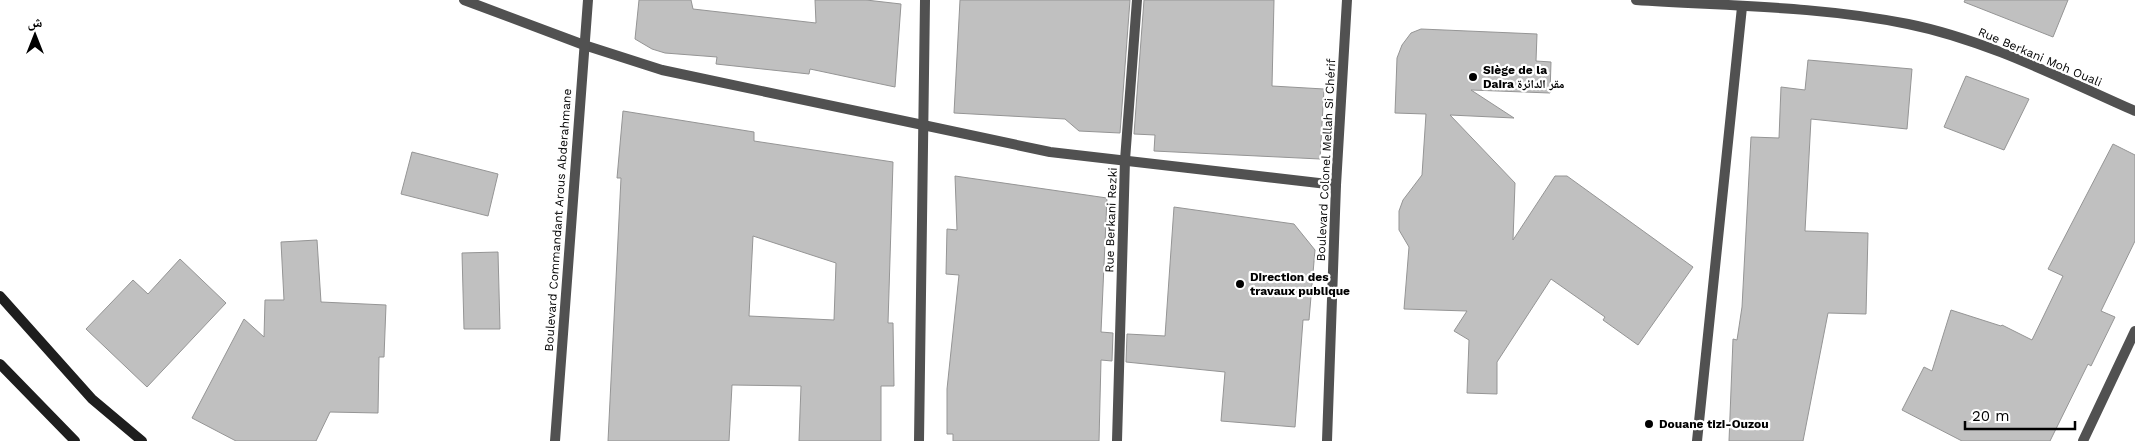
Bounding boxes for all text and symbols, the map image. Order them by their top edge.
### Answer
north arrow [10,10,60,60]
text: ش [28,14,43,31]
street label: Rue Berkani Moh Ouali [1976,25,2104,89]
street label: Boulevard Colonel Mellah Si Chérif [1314,58,1338,262]
place label: Siège de la Daira مقر الدائرة [1483,63,1565,91]
marker: Siège de la Daira مقر الدائرة [1467,71,1479,83]
street label: Boulevard Commandant Arous Abderahmane [542,88,574,352]
street label: Rue Berkani Rezki [1102,167,1120,273]
place label: Direction des travaux publique [1250,270,1350,298]
marker: Direction des travaux publique [1234,278,1246,290]
scale bar [1965,398,2075,430]
text: 20 m [1972,407,2010,425]
place label: Douane tizi-Ouzou [1659,417,1769,431]
marker: Douane tizi-Ouzou [1643,418,1655,430]

